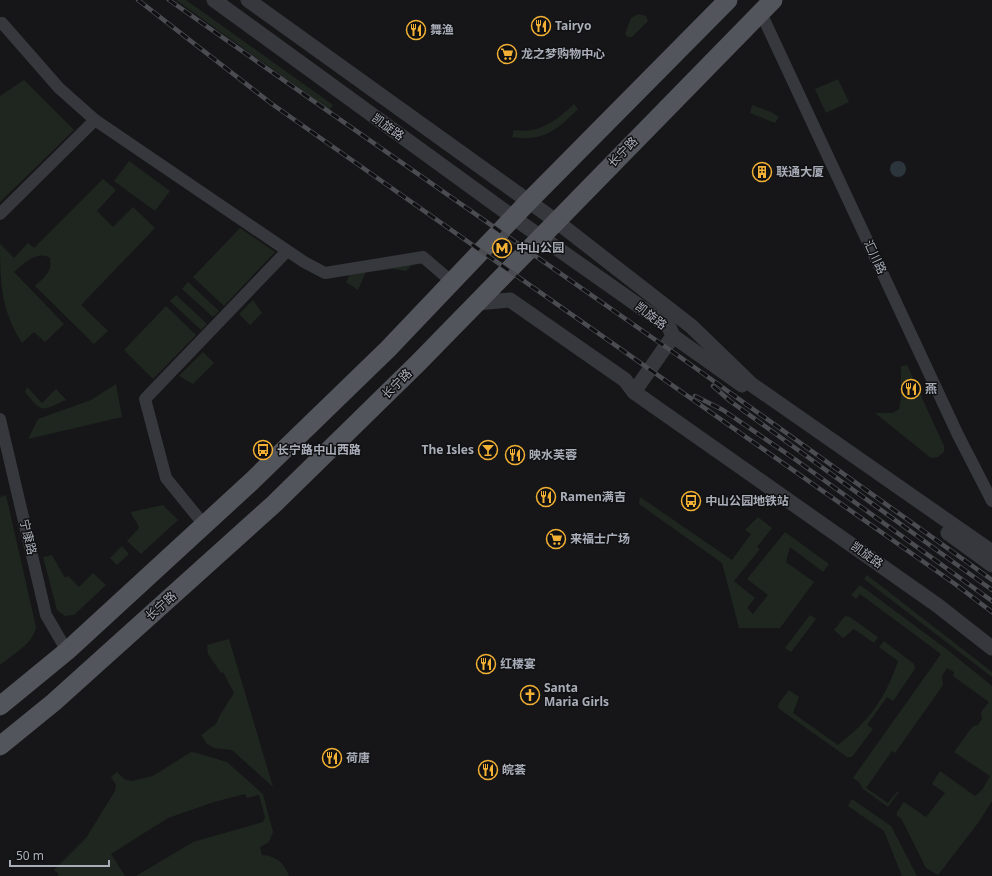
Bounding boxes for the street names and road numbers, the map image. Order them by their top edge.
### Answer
street label: 凯旋路 [369,109,408,144]
street label: 长宁路 [604,133,641,171]
street label: 汇川路 [860,237,891,277]
street label: 凯旋路 [632,298,671,333]
street label: 长宁路 [378,365,415,402]
street label: 宁康路 [16,517,41,556]
street label: 凯旋路 [848,537,887,572]
street label: 长宁路 [142,587,180,624]

